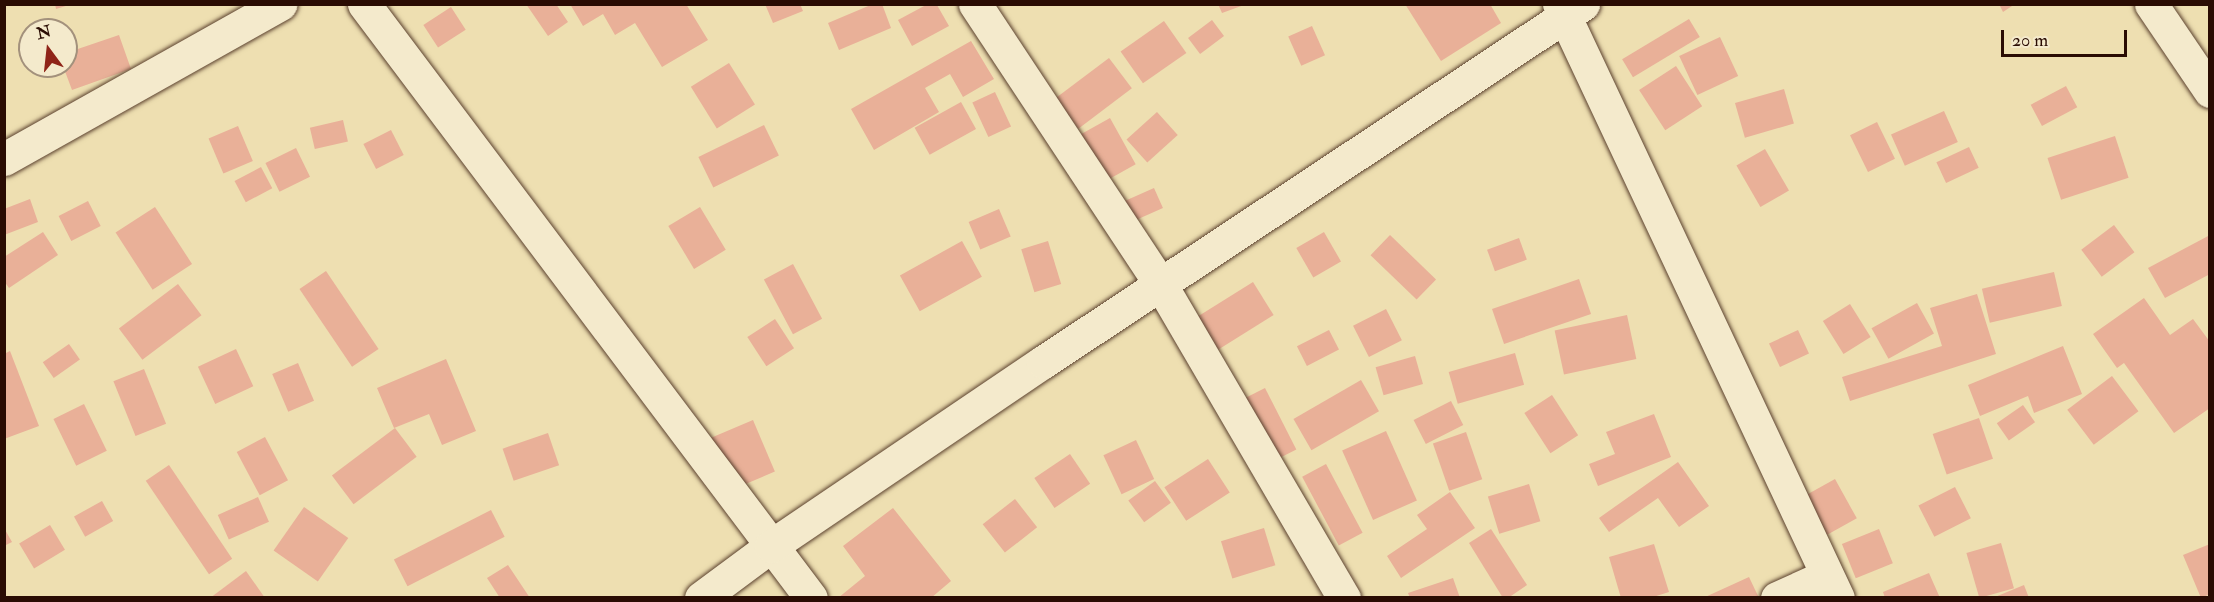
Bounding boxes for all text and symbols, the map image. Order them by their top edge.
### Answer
north arrow [18,18,78,78]
scale bar [2004,18,2130,56]
text: N [34,21,53,44]
text: 20 m [2012,29,2048,52]

